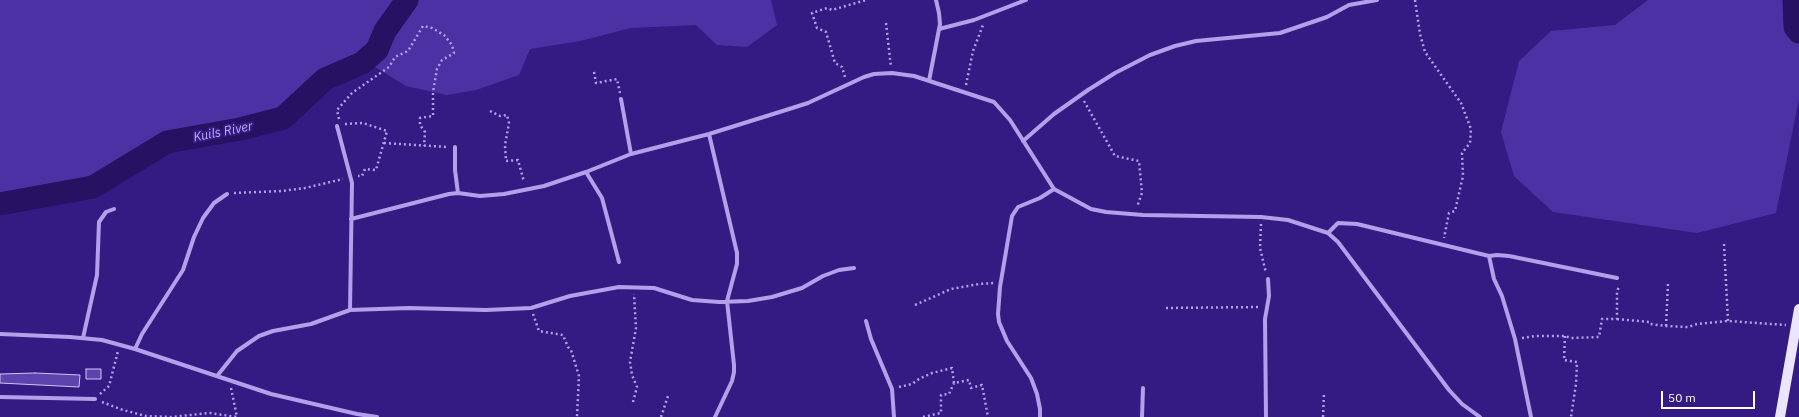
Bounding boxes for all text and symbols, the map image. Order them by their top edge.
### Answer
water label: Kuils River [192,119,254,145]
scale bar [1663,383,1757,409]
text: 50 m [1668,390,1696,405]

